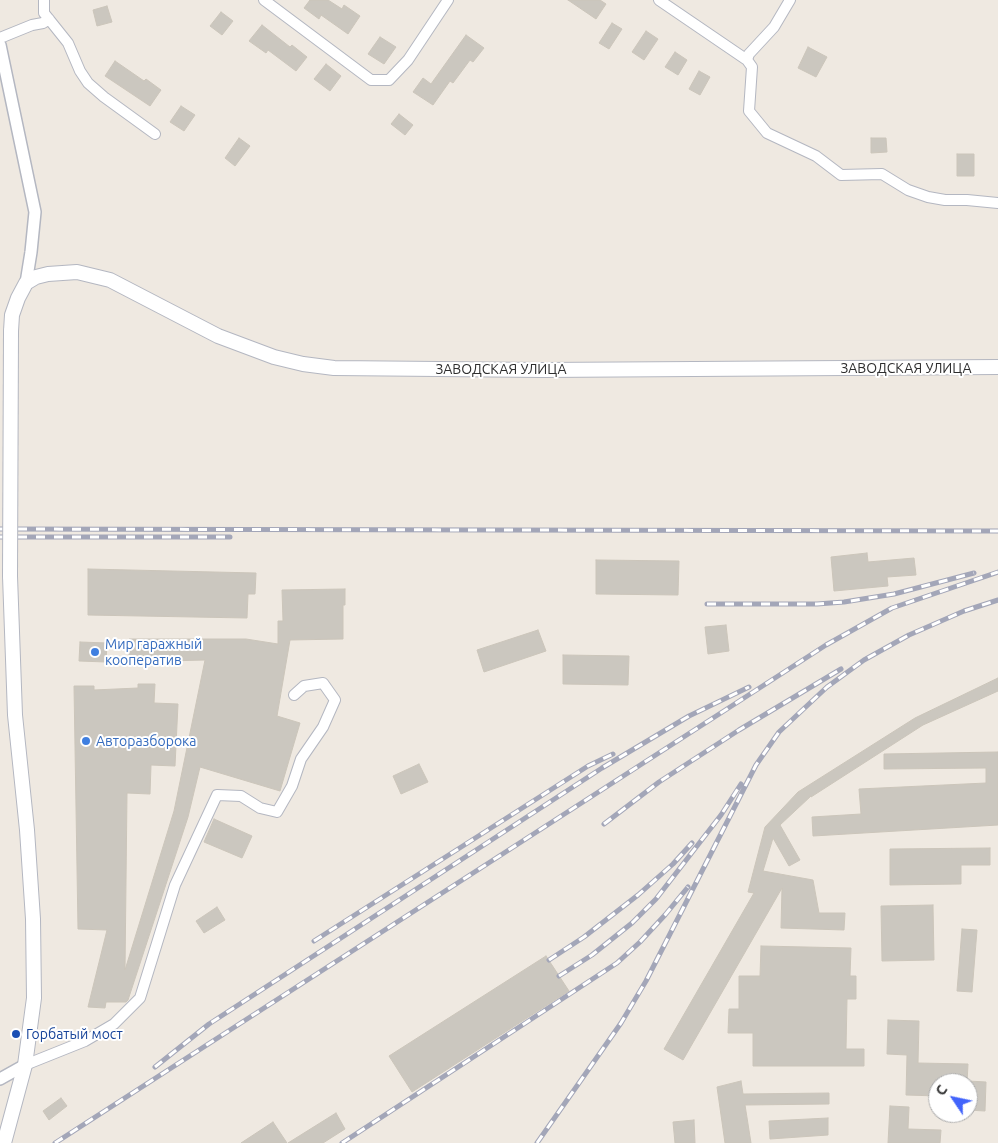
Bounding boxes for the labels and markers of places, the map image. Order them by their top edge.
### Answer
place label: Мир гаражный кооператив [105,636,202,669]
marker: Мир гаражный кооператив [89,646,101,658]
place label: Авторазборока [96,733,196,749]
marker: Авторазборока [80,735,92,747]
place label: Горбатый мост [26,1026,123,1042]
marker: Горбатый мост [10,1028,22,1040]

